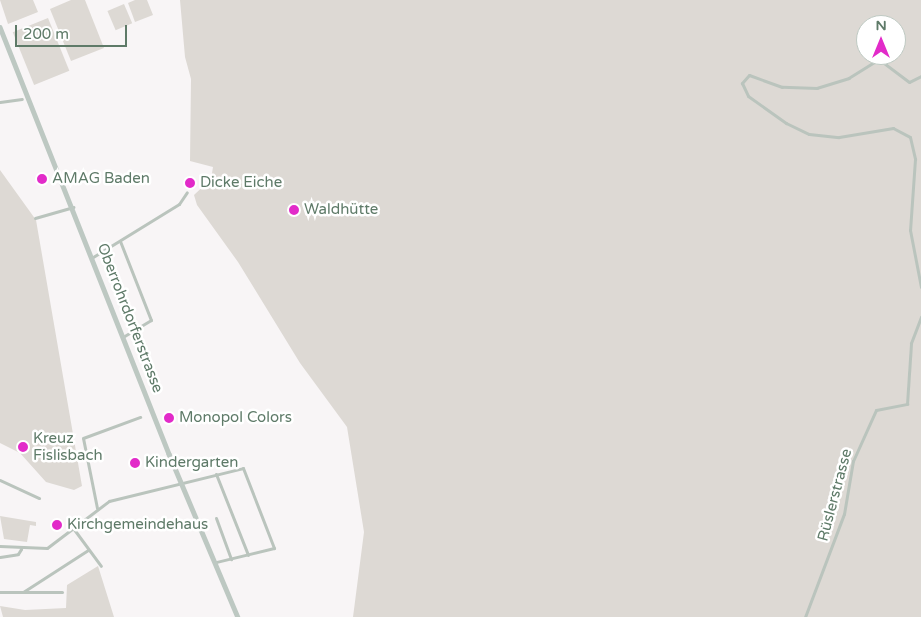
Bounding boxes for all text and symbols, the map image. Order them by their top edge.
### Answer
scale bar [18,15,130,47]
north arrow [856,15,906,65]
text: N [875,17,887,34]
text: 200 m [23,25,69,43]
place label: AMAG Baden [52,170,150,188]
marker: AMAG Baden [36,173,48,185]
place label: Dicke Eiche [200,174,282,192]
marker: Dicke Eiche [184,177,196,189]
place label: Waldhütte [304,201,378,219]
marker: Waldhütte [288,204,300,216]
street label: Oberrohrdorferstrasse [93,241,167,395]
place label: Monopol Colors [179,409,292,427]
marker: Monopol Colors [163,412,175,424]
place label: Kreuz Fislisbach [33,429,103,464]
marker: Kreuz Fislisbach [17,441,29,453]
street label: Rüslerstrasse [814,447,856,543]
place label: Kindergarten [145,454,238,472]
marker: Kindergarten [129,457,141,469]
place label: Kirchgemeindehaus [67,516,208,534]
marker: Kirchgemeindehaus [51,519,63,531]

